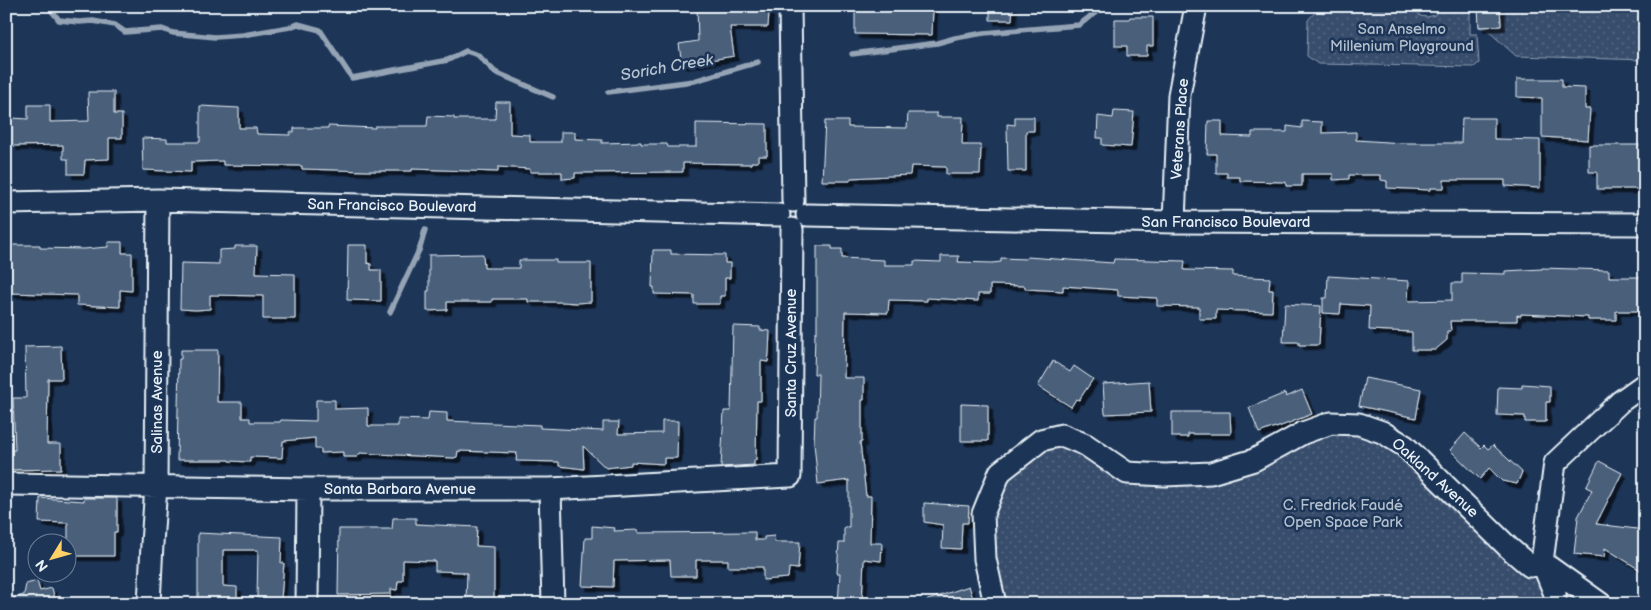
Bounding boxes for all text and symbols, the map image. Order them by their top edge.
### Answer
park label: San Anselmo Millenium Playground [1330,20,1474,56]
water label: Sorich Creek [619,50,716,86]
street label: Veterans Place [1167,78,1193,180]
street label: San Francisco Boulevard [307,195,477,217]
street label: San Francisco Boulevard [1142,213,1310,232]
street label: Santa Cruz Avenue [782,289,801,417]
street label: Salinas Avenue [148,350,167,454]
street label: Oakland Avenue [1388,434,1482,522]
street label: Santa Barbara Avenue [324,480,476,499]
park label: C. Fredrick Faudé Open Space Park [1283,496,1403,532]
north arrow [28,532,78,582]
text: N [32,556,52,575]

